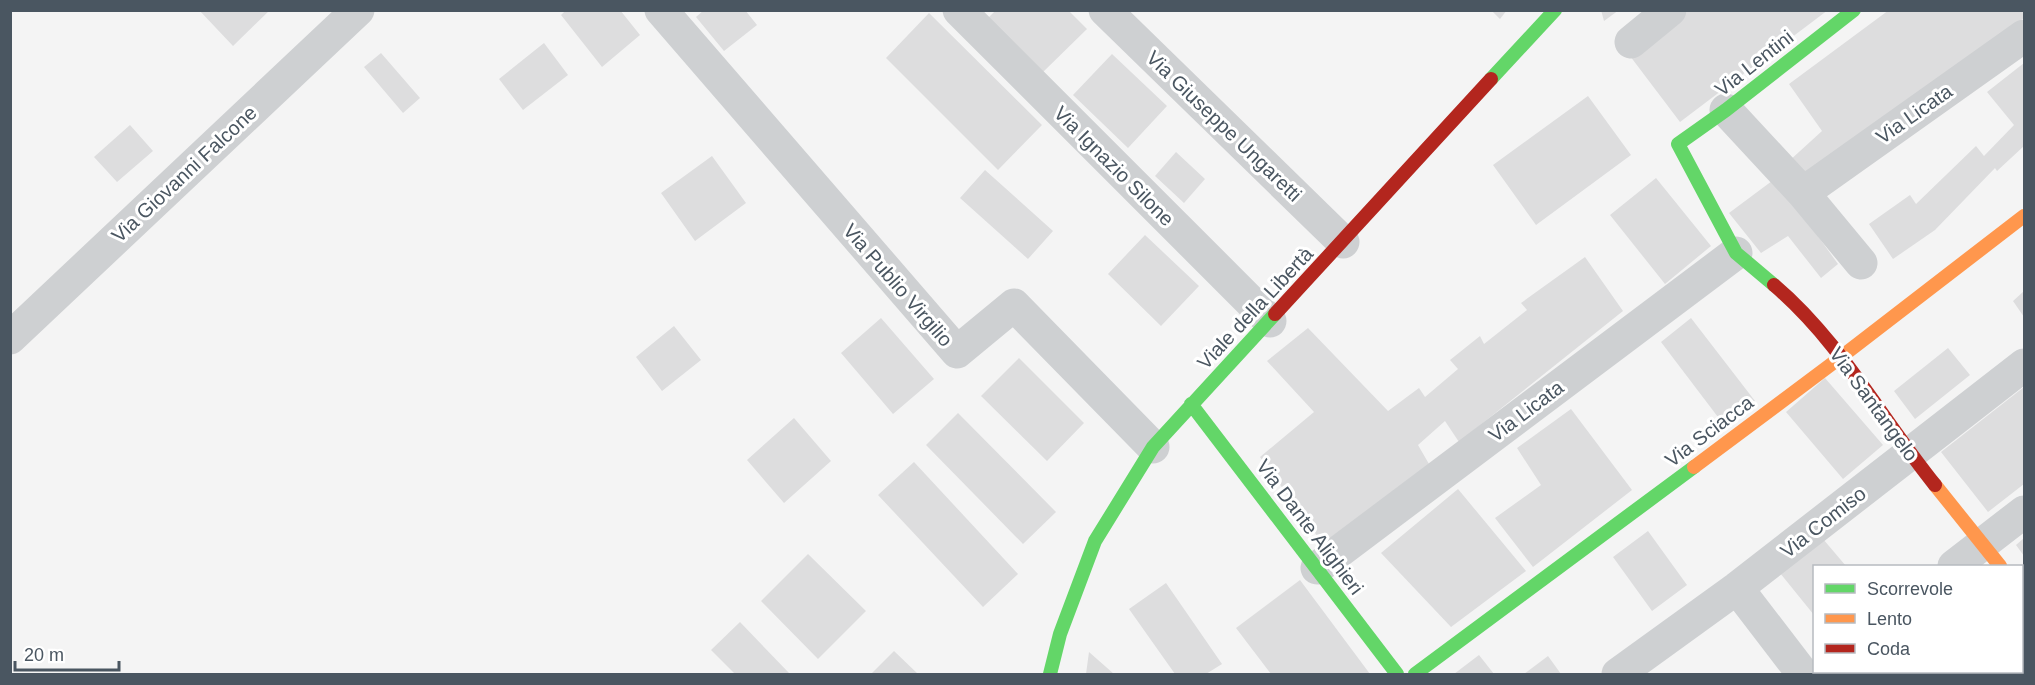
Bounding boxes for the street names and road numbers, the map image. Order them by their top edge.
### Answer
street label: Via Lentini [1711,26,1797,100]
street label: Via Giuseppe Ungaretti [1142,46,1306,206]
street label: Via Licata [1872,79,1957,148]
street label: Via Giovanni Falcone [107,101,261,247]
street label: Via Ignazio Silone [1050,102,1178,230]
street label: Via Publio Virgilio [839,219,957,351]
street label: Viale della Libertà [1193,242,1318,374]
street label: Via Santangelo [1825,343,1923,465]
street label: Via Licata [1484,375,1568,446]
street label: Via Sciacca [1661,390,1758,471]
street label: Via Dante Alighieri [1252,455,1368,599]
street label: Via Comiso [1776,482,1870,562]

